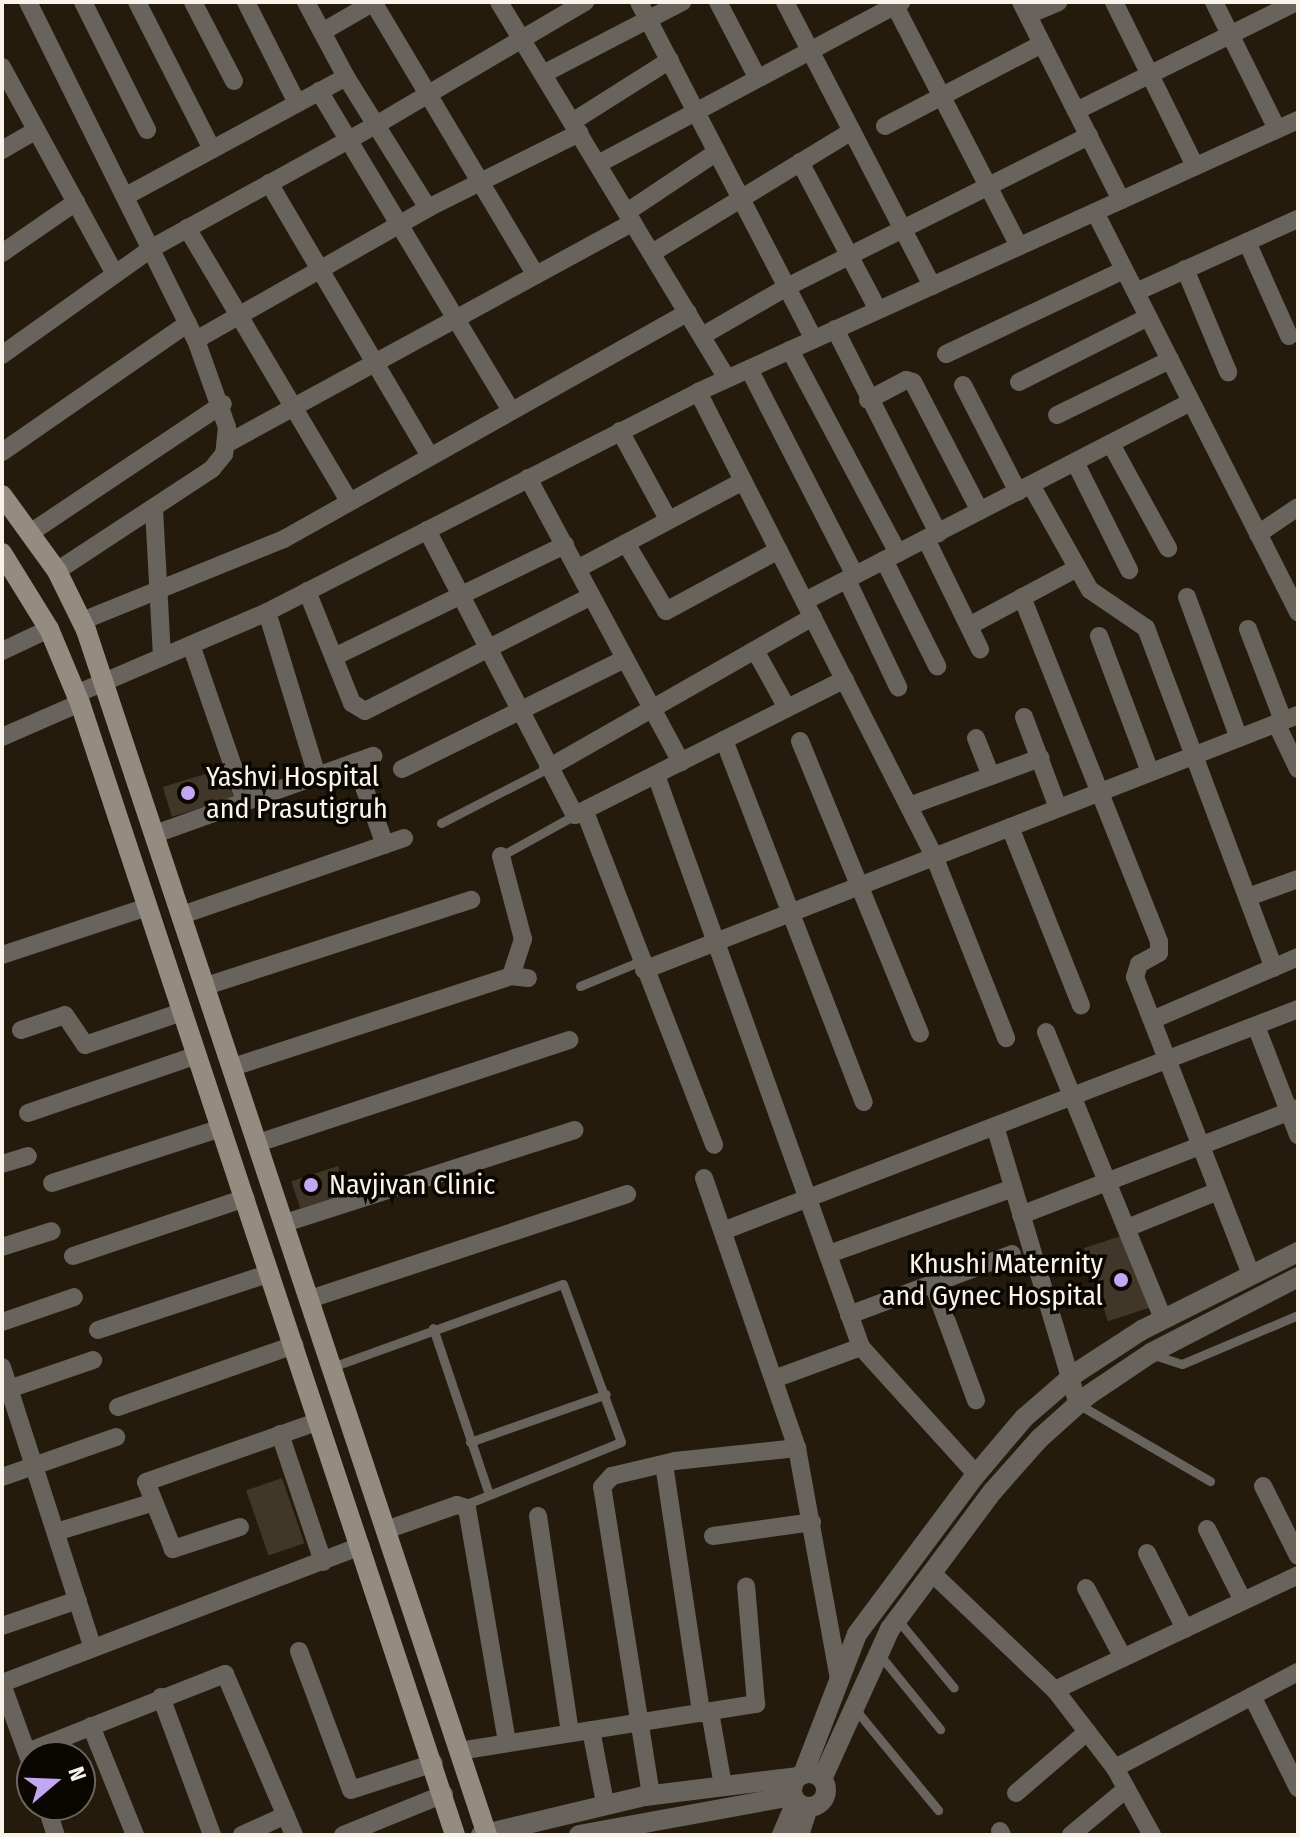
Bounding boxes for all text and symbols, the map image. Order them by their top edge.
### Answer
place label: Yashvi Hospital and Prasutigruh [206,760,388,826]
marker: Yashvi Hospital and Prasutigruh [177,782,199,804]
place label: Navjivan Clinic [329,1168,495,1202]
marker: Navjivan Clinic [300,1174,322,1196]
place label: Khushi Maternity and Gynec Hospital [882,1247,1103,1313]
marker: Khushi Maternity and Gynec Hospital [1110,1269,1132,1291]
north arrow [16,1741,96,1821]
text: N [62,1763,92,1784]

